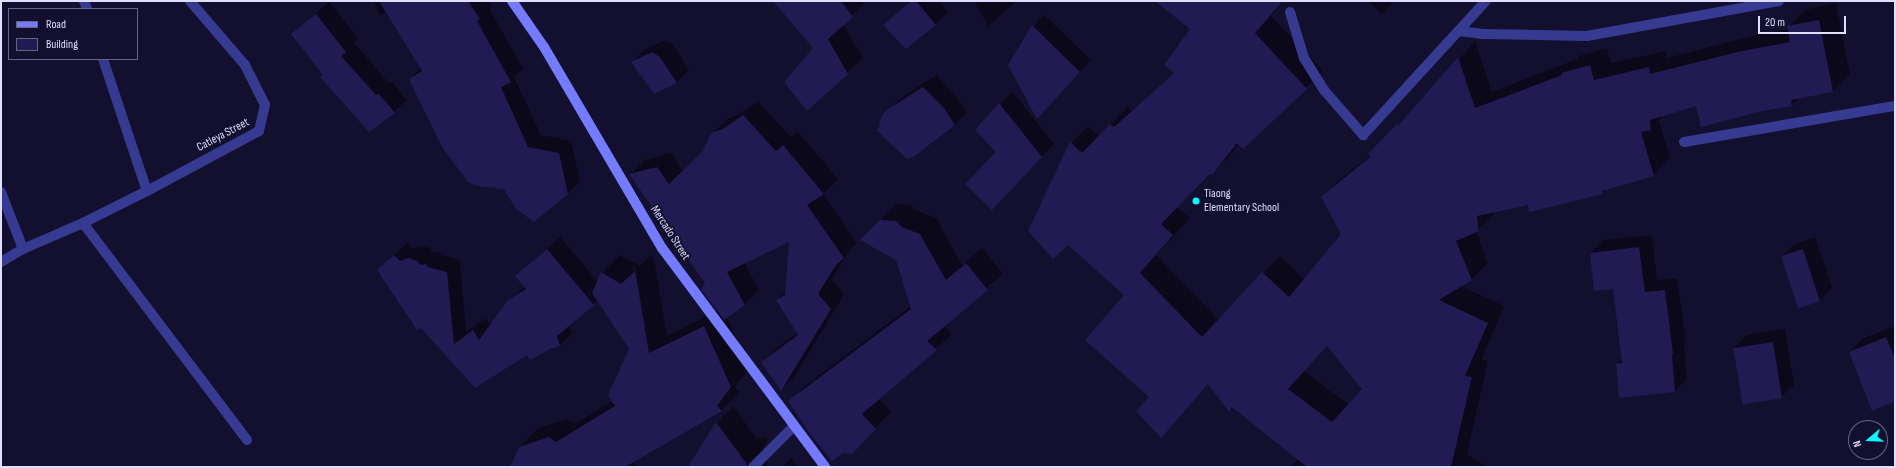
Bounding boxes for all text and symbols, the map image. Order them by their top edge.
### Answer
legend [8,8,138,60]
scale bar [1760,8,1848,34]
text: 20 m [1765,15,1785,30]
text: Road [46,17,66,32]
text: Building [46,37,78,52]
street label: Catleya Street [194,115,252,155]
place label: Tiaong Elementary School [1204,187,1279,215]
marker: Tiaong Elementary School [1191,196,1201,206]
street label: Mercado Street [647,203,693,263]
north arrow [1848,420,1888,460]
text: N [1850,439,1864,449]

